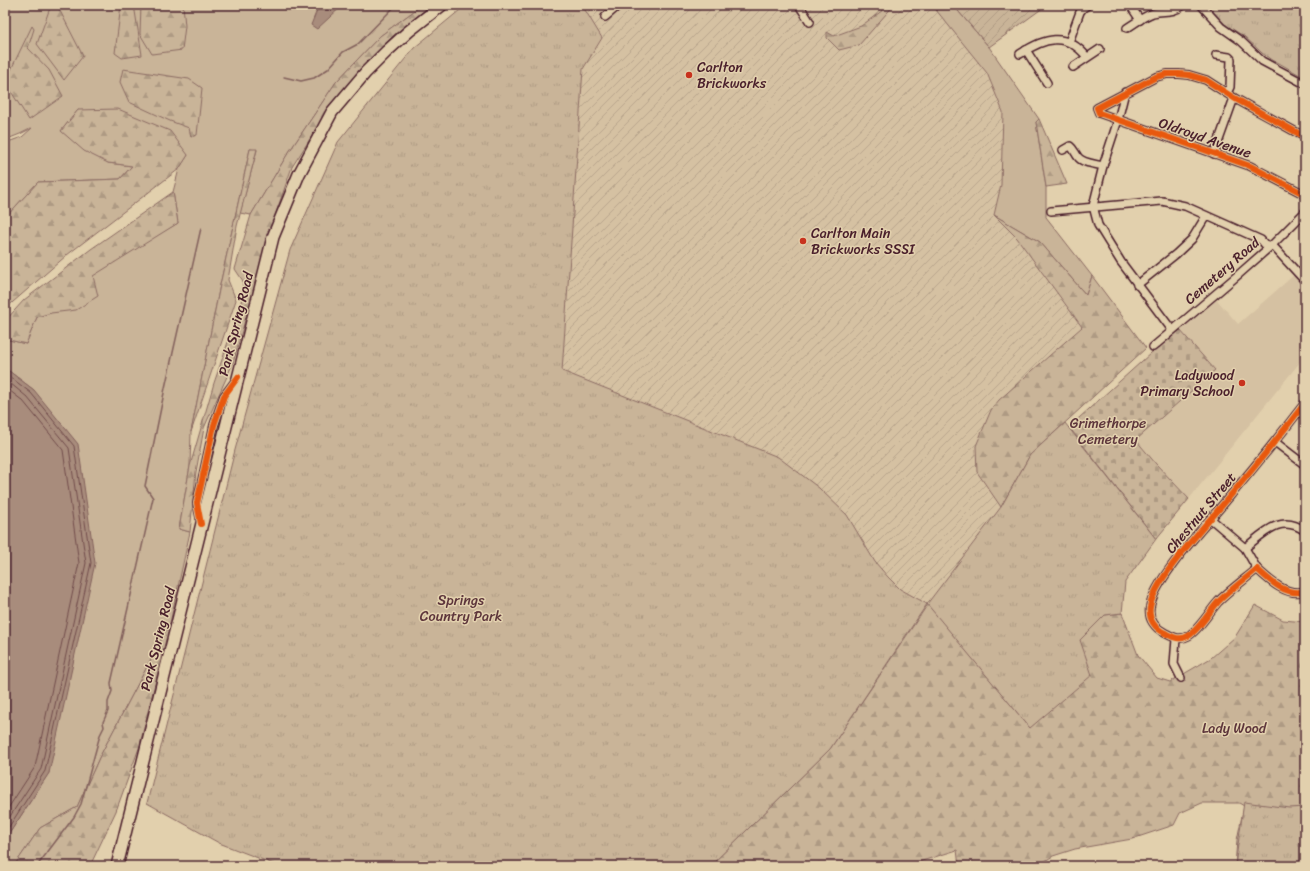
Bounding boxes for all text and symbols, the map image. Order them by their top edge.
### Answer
place label: Carlton Brickworks [697,55,767,96]
marker: Carlton Brickworks [684,70,694,80]
street label: Oldroyd Avenue [1155,110,1255,166]
place label: Carlton Main Brickworks SSSI [811,221,916,262]
street label: Cemetery Road [1179,230,1267,311]
marker: Carlton Main Brickworks SSSI [798,236,808,246]
street label: Park Spring Road [211,268,261,379]
place label: Ladywood Primary School [1140,363,1236,404]
marker: Ladywood Primary School [1237,378,1247,388]
park label: Grimethorpe Cemetery [1070,411,1146,452]
street label: Chestnut Street [1159,467,1243,559]
street label: Park Spring Road [133,583,183,694]
park label: Springs Country Park [420,588,502,629]
park label: Lady Wood [1202,716,1268,741]

